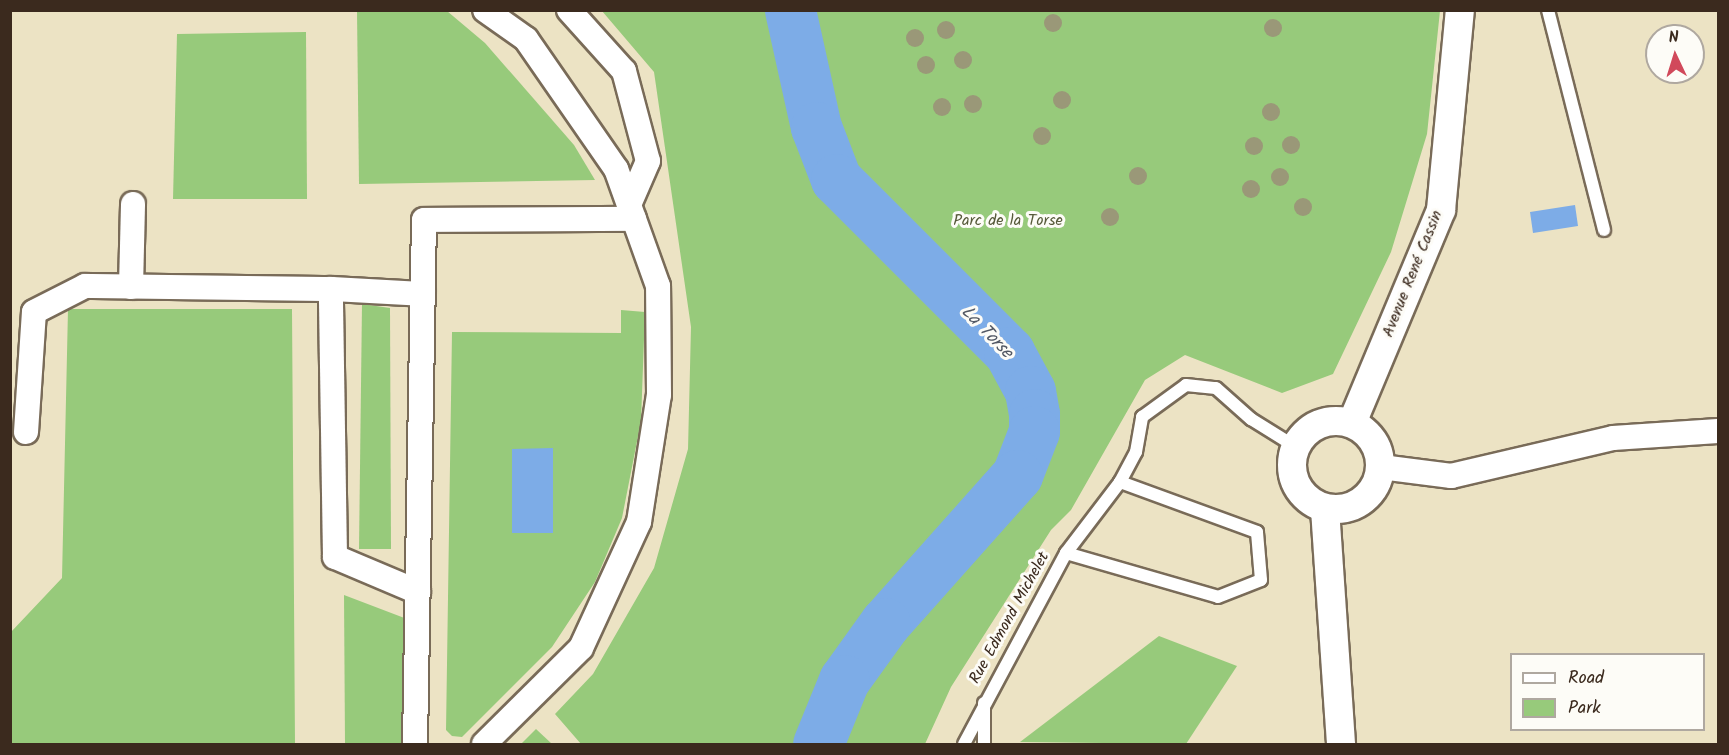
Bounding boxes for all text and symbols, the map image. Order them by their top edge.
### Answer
north arrow [1645,24,1705,84]
text: N [1668,25,1680,50]
street label: Avenue René Cassin [1379,208,1447,340]
park label: Parc de la Torse [953,211,1063,231]
water label: La Torse [956,302,1016,364]
street label: Rue Edmond Michelet [966,549,1054,687]
legend [1510,653,1705,731]
text: Road [1568,664,1604,693]
text: Park [1568,694,1601,723]

